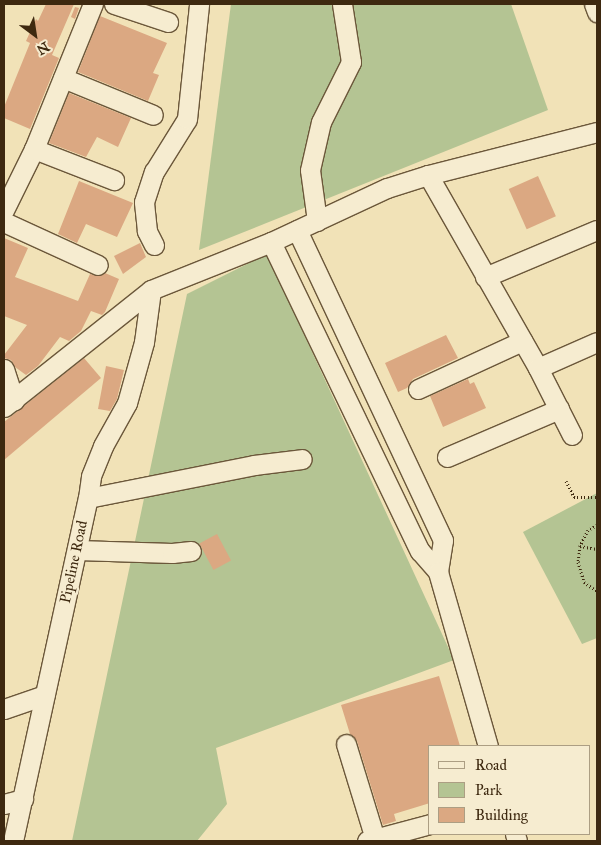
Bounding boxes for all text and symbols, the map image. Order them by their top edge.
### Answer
north arrow [10,10,60,60]
text: N [34,38,52,59]
street label: Pipeline Road [56,519,92,605]
legend [428,745,591,835]
text: Road [475,756,507,774]
text: Park [475,781,502,799]
text: Building [475,806,528,824]

